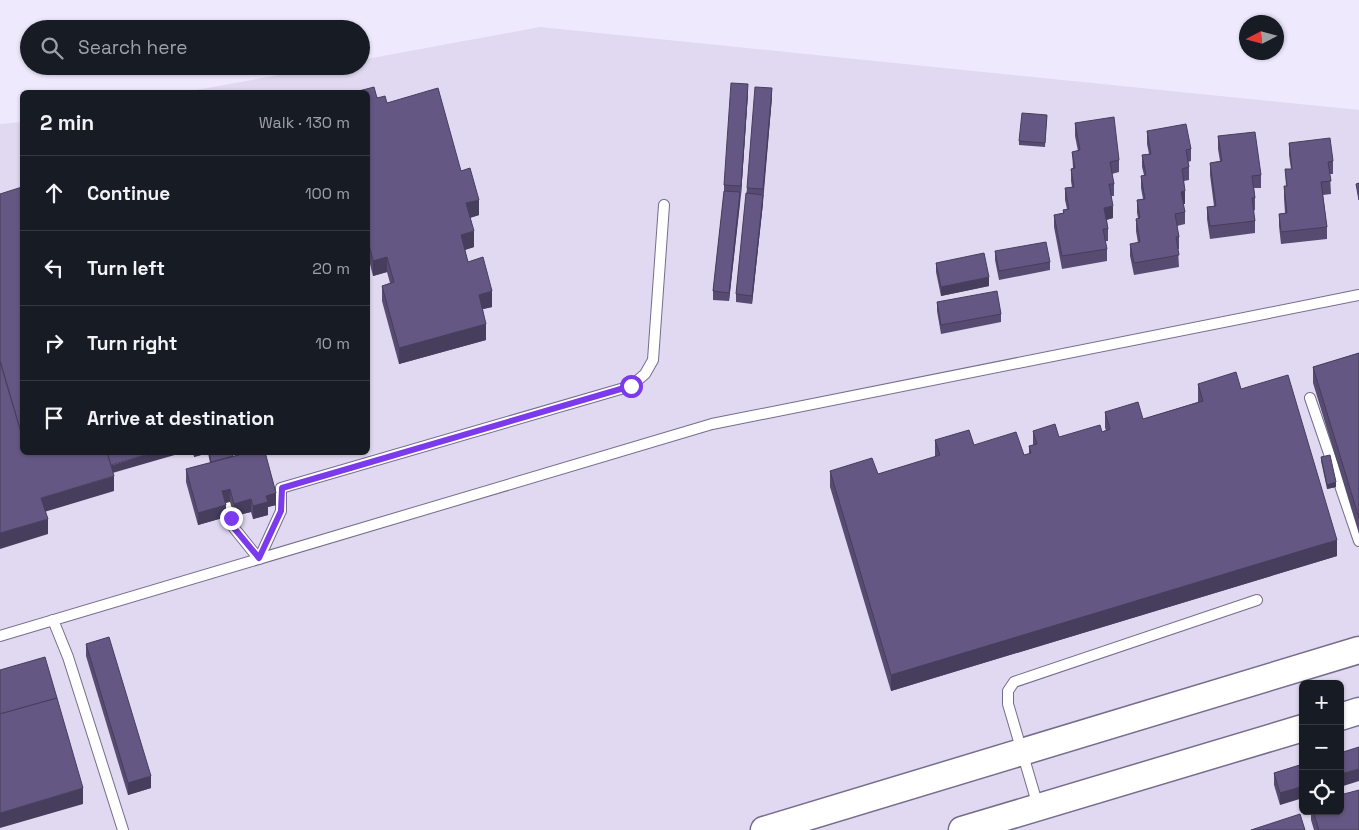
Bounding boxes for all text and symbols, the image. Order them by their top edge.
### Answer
north arrow [1239,15,1284,60]
search box [20,20,370,75]
icon: search [38,34,66,62]
text: Search here [78,35,188,60]
text: 2 min [40,109,94,136]
text: Walk · 130 m [259,112,350,133]
icon: ahead [40,179,68,207]
text: Continue [87,181,170,206]
text: 100 m [305,183,350,204]
icon: left [40,254,68,282]
text: Turn left [87,256,165,281]
text: 20 m [312,258,350,279]
icon: right [40,329,68,357]
text: Turn right [87,331,177,356]
text: 10 m [315,333,350,354]
route start [620,375,643,398]
icon: arrive [40,404,68,432]
text: Arrive at destination [87,406,275,431]
route end [220,507,243,530]
map controls [1299,680,1344,815]
button: + [1299,680,1344,725]
button: − [1299,725,1344,770]
button: locate [1299,770,1344,815]

